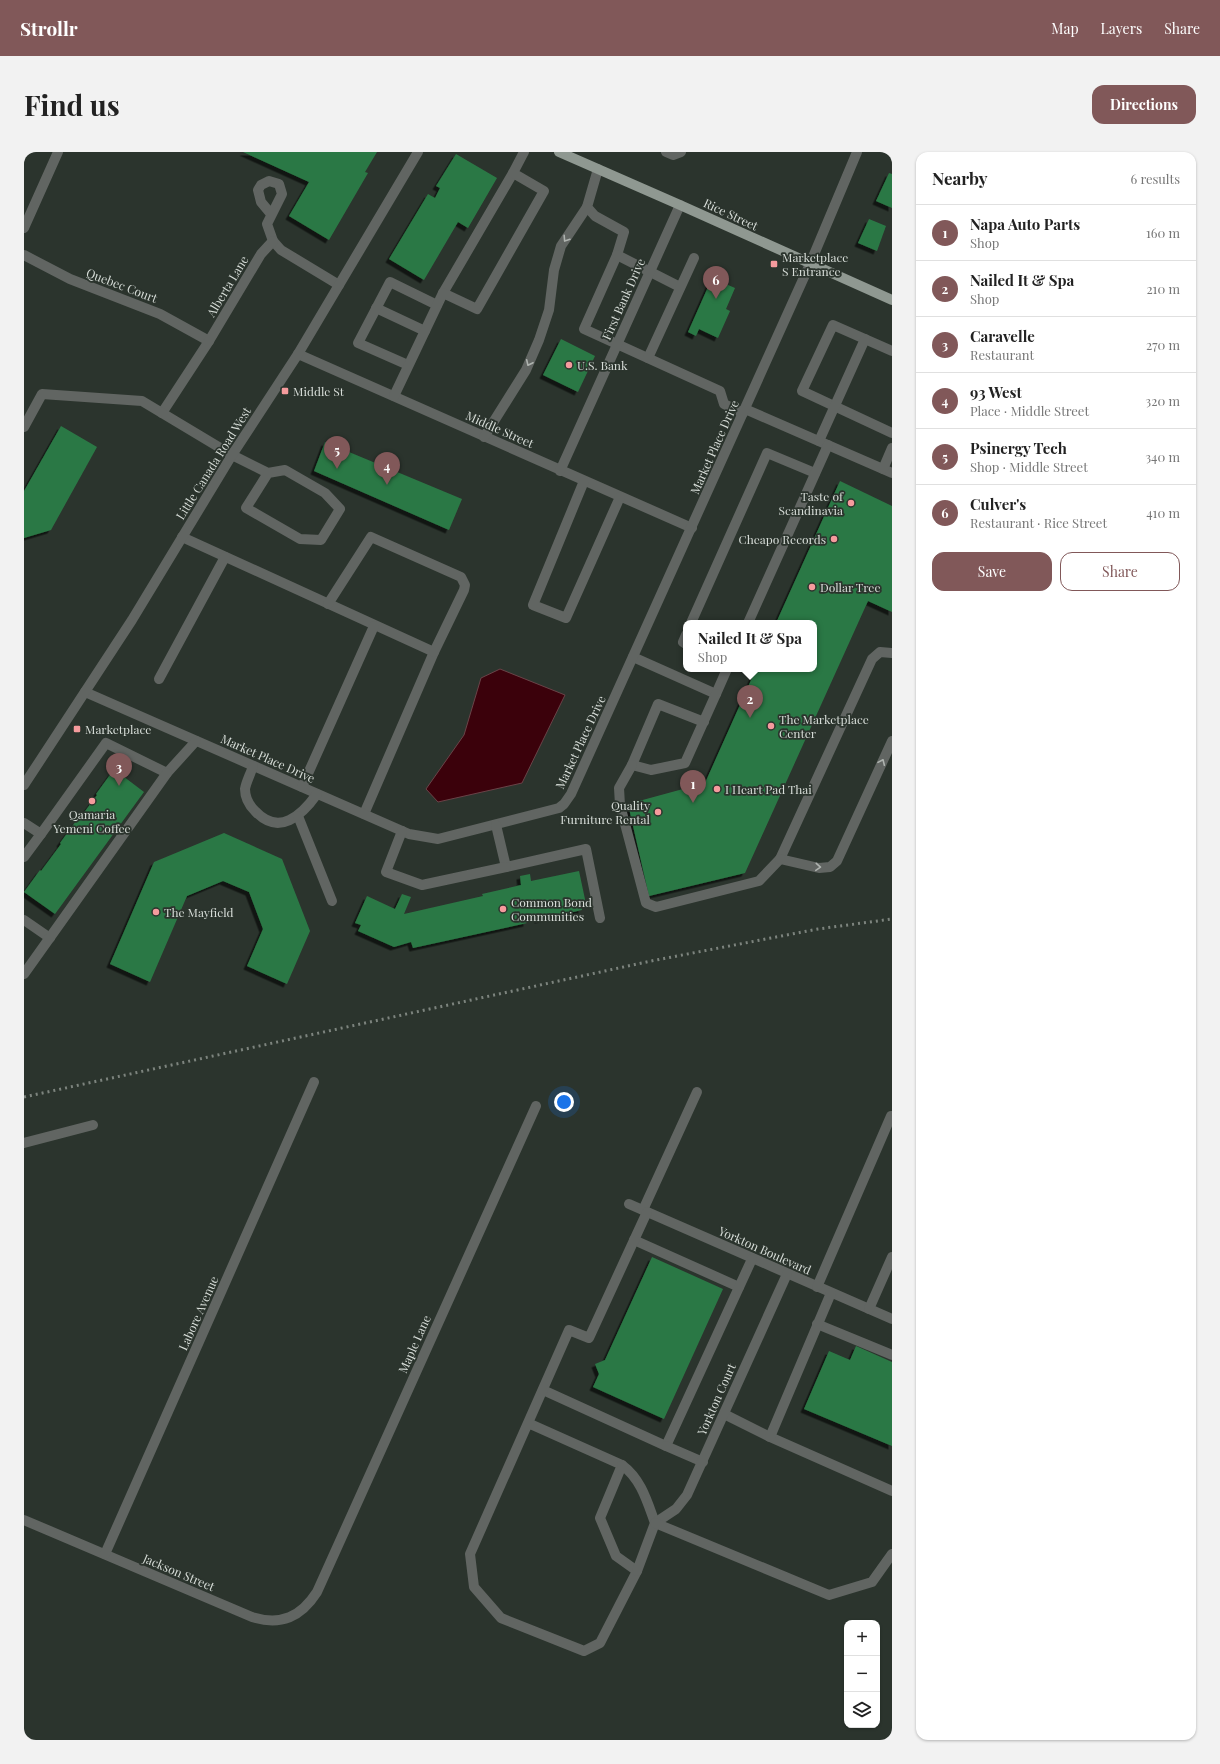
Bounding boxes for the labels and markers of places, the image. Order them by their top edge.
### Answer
place label: Marketplace S Entrance [782,249,848,279]
marker: Marketplace S Entrance [769,259,779,269]
pin: 6 [703,266,729,299]
place label: U.S. Bank [577,357,628,373]
marker: U.S. Bank [564,360,574,370]
place label: Middle St [293,383,345,399]
marker: Middle St [280,386,290,396]
pin: 5 [324,436,350,469]
pin: 4 [374,452,400,485]
place label: Taste of Scandinavia [779,488,844,518]
marker: Taste of Scandinavia [846,498,856,508]
place label: Cheapo Records [738,531,826,547]
marker: Cheapo Records [829,534,839,544]
place label: Dollar Tree [820,579,880,595]
marker: Dollar Tree [807,582,817,592]
pin: 2 [737,685,763,718]
place label: The Marketplace Center [779,711,869,741]
place label: Marketplace [85,721,151,737]
marker: The Marketplace Center [766,721,776,731]
marker: Marketplace [72,724,82,734]
pin: 3 [106,753,132,786]
pin: 1 [680,770,706,803]
place label: I Heart Pad Thai [725,781,812,797]
marker: I Heart Pad Thai [712,784,722,794]
marker: Qamaria Yemeni Coffee [87,796,97,806]
place label: Quality Furniture Rental [560,797,651,827]
place label: Qamaria Yemeni Coffee [52,806,131,836]
marker: Quality Furniture Rental [653,807,663,817]
place label: Common Bond Communities [511,894,592,924]
place label: The Mayfield [164,904,234,920]
marker: Common Bond Communities [498,904,508,914]
marker: The Mayfield [151,907,161,917]

